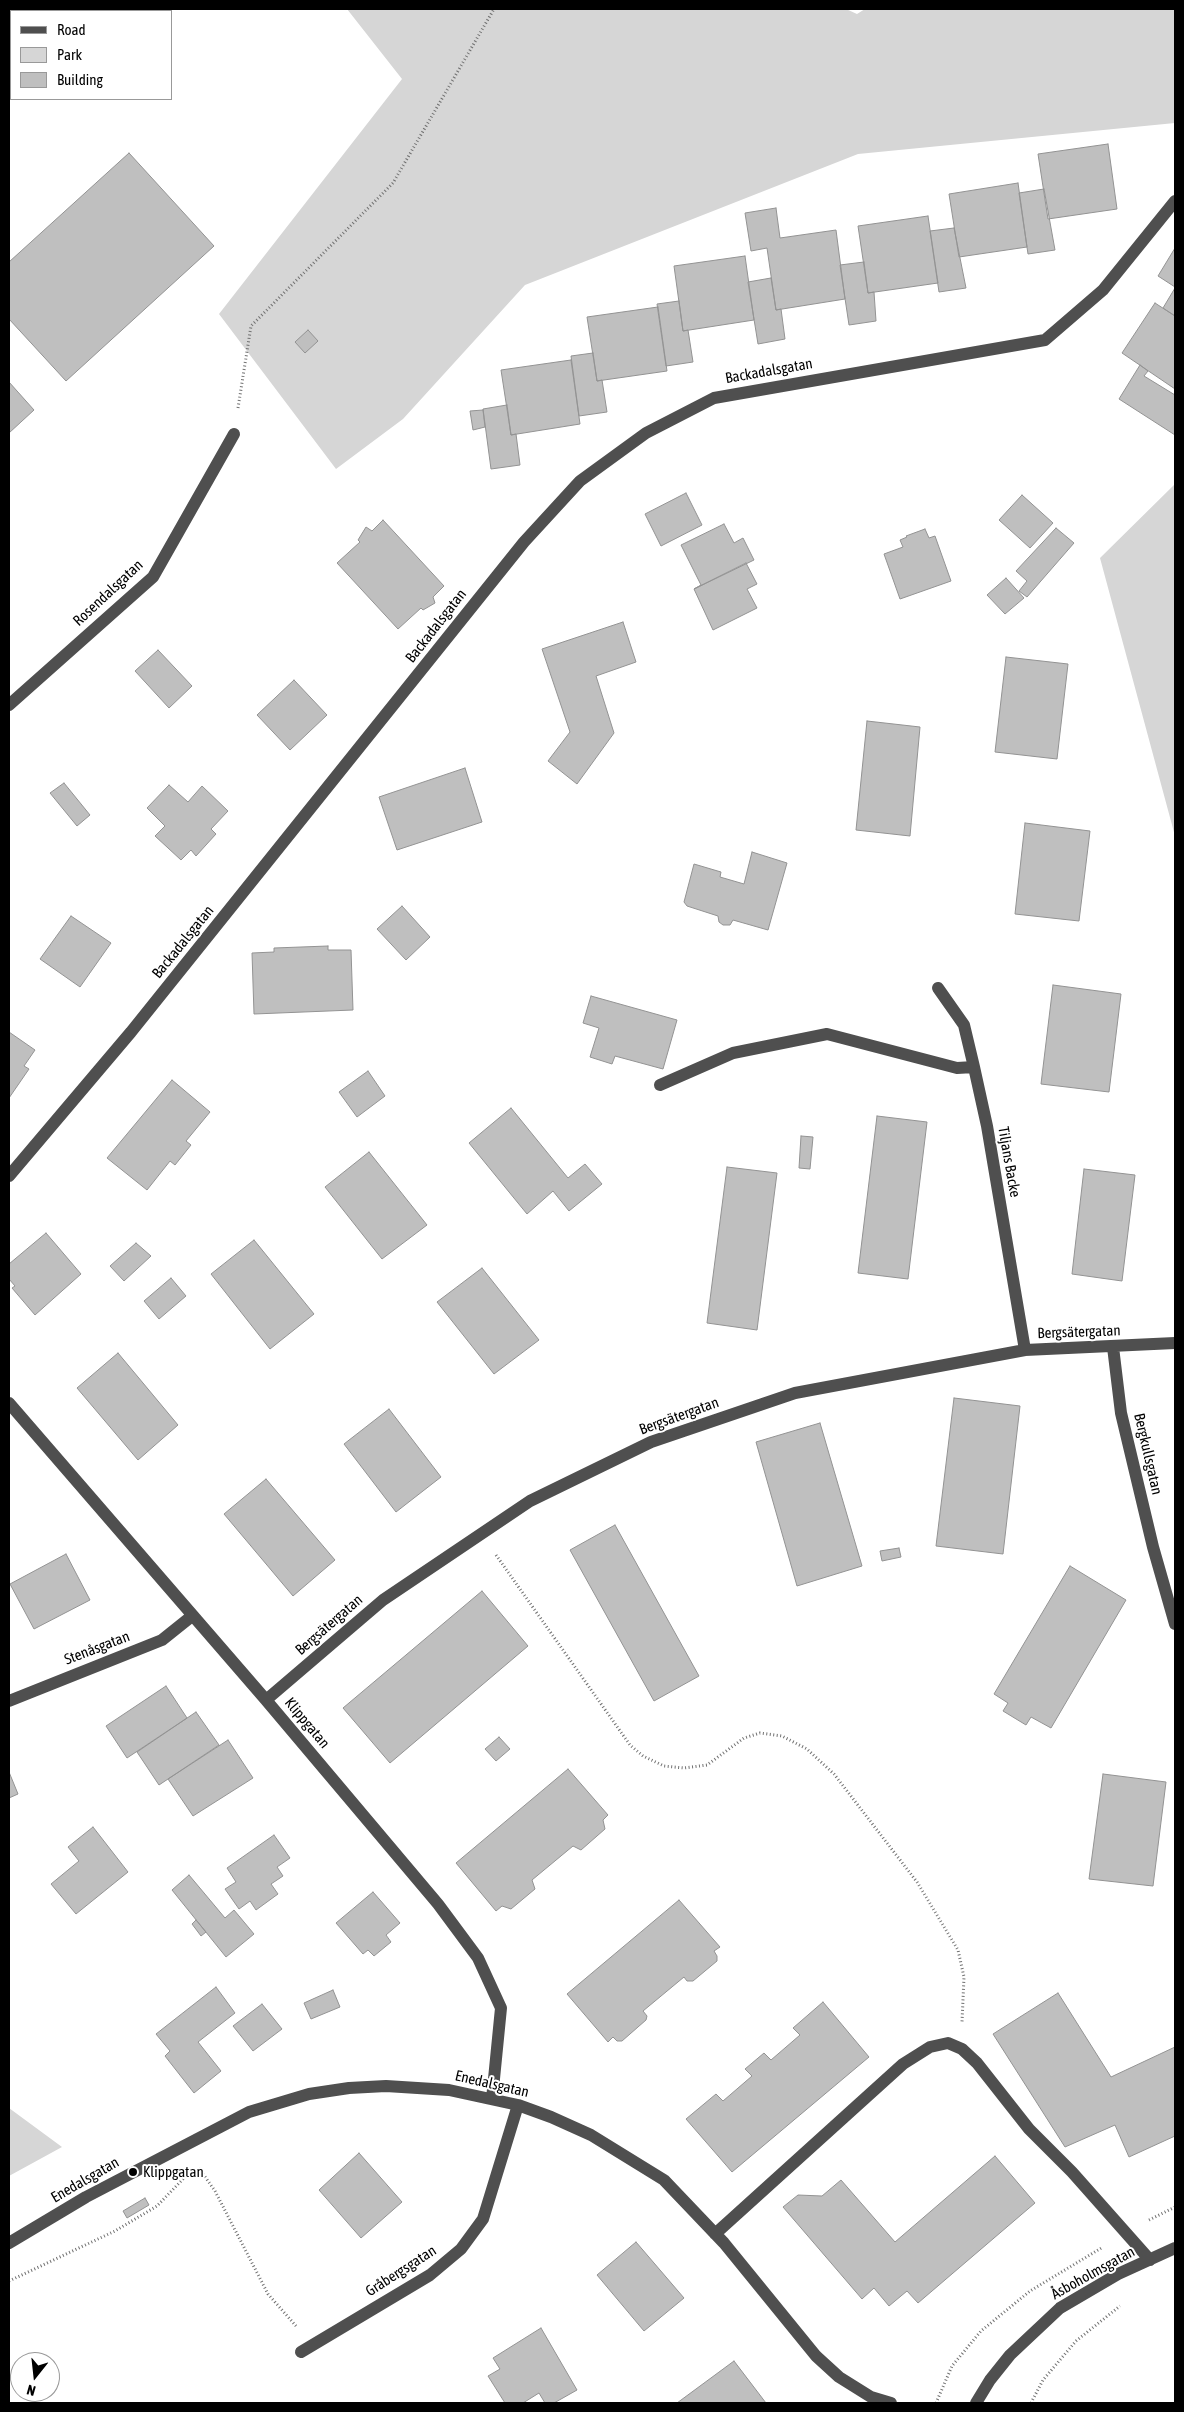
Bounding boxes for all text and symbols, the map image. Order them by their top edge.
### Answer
legend [10,10,172,100]
text: Road [57,21,86,38]
text: Park [57,46,82,63]
text: Building [57,71,103,88]
street label: Backadalsgatan [724,354,814,388]
street label: Rosendalsgatan [69,556,147,630]
street label: Backadalsgatan [402,586,470,666]
street label: Backadalsgatan [148,902,218,982]
street label: Tiljans Backe [994,1125,1024,1199]
street label: Bergsätergatan [1037,1322,1121,1342]
street label: Bergsätergatan [637,1393,721,1439]
street label: Bergkullsgatan [1130,1411,1166,1497]
street label: Bergsätergatan [292,1591,366,1659]
street label: Stenåsgatan [62,1627,132,1669]
street label: Klippgatan [281,1694,333,1752]
street label: Enedalsgatan [453,2067,531,2101]
street label: Enedalsgatan [48,2153,122,2207]
place label: Klippgatan [143,2163,204,2181]
marker: Klippgatan [127,2166,139,2178]
street label: Gråbergsgatan [362,2242,440,2300]
street label: Åsboholmsgatan [1048,2243,1138,2303]
north arrow [10,2352,60,2402]
text: N [25,2382,37,2399]

